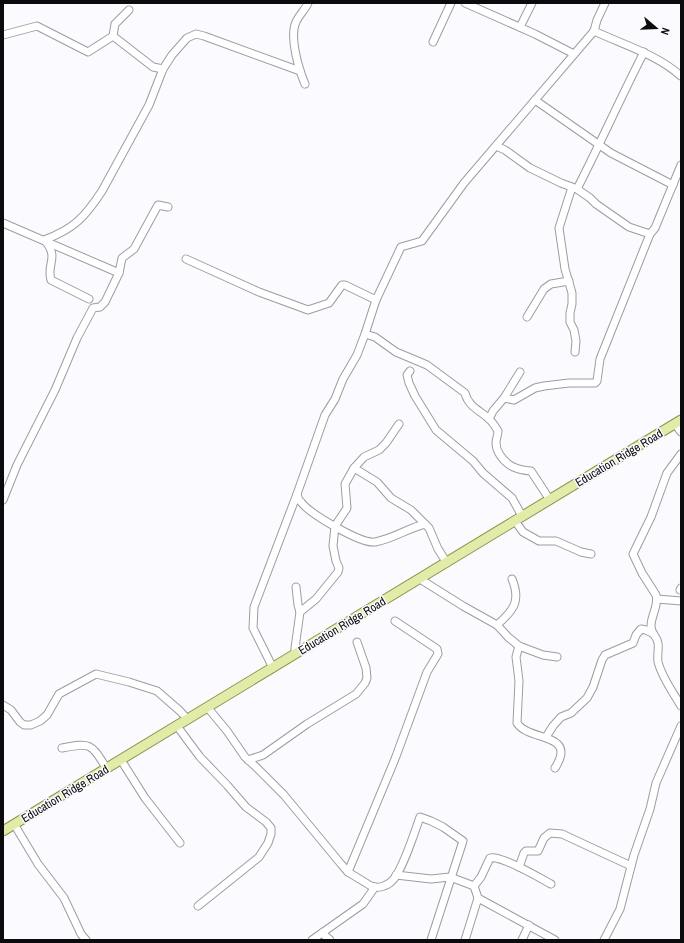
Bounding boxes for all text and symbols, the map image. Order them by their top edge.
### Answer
north arrow [636,8,676,48]
text: N [658,26,673,37]
street label: Education Ridge Road [572,425,666,491]
street label: Education Ridge Road [295,593,389,659]
street label: Education Ridge Road [18,761,112,827]

